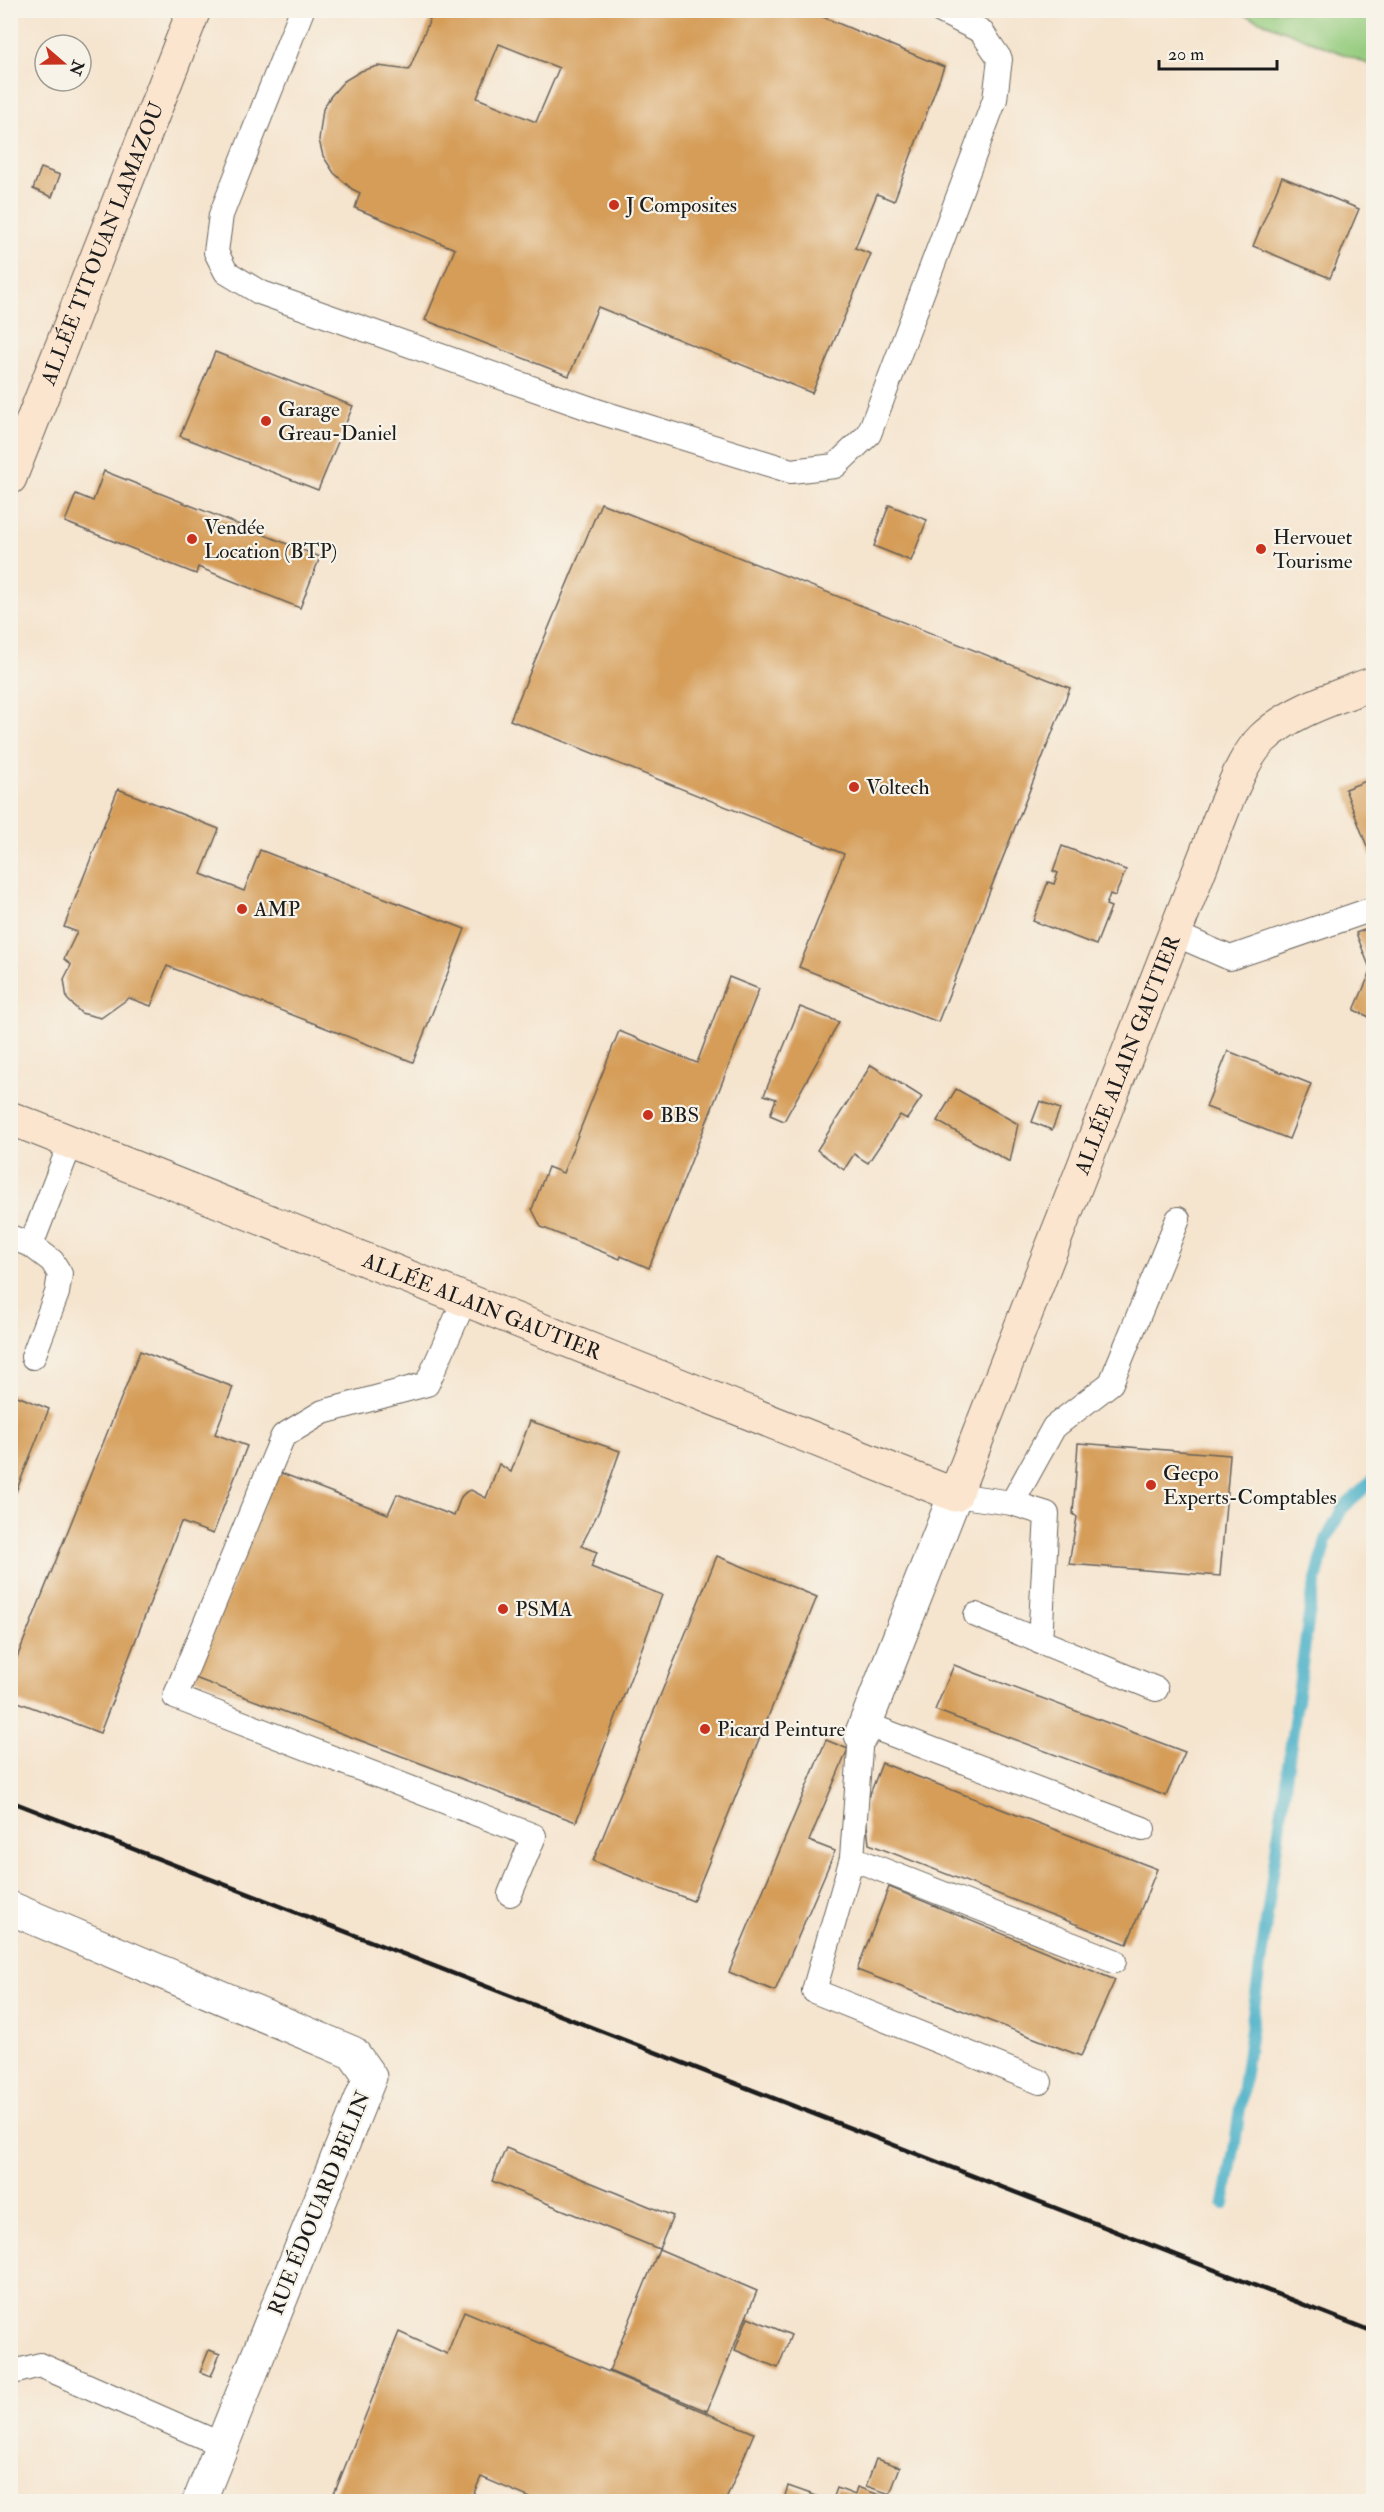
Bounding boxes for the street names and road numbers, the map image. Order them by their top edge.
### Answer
street label: ALLÉE TITOUAN LAMAZOU [35,98,171,390]
street label: ALLÉE ALAIN GAUTIER [1068,931,1187,1180]
street label: ALLÉE ALAIN GAUTIER [357,1247,606,1367]
street label: RUE ÉDOUARD BELIN [262,2087,377,2319]

